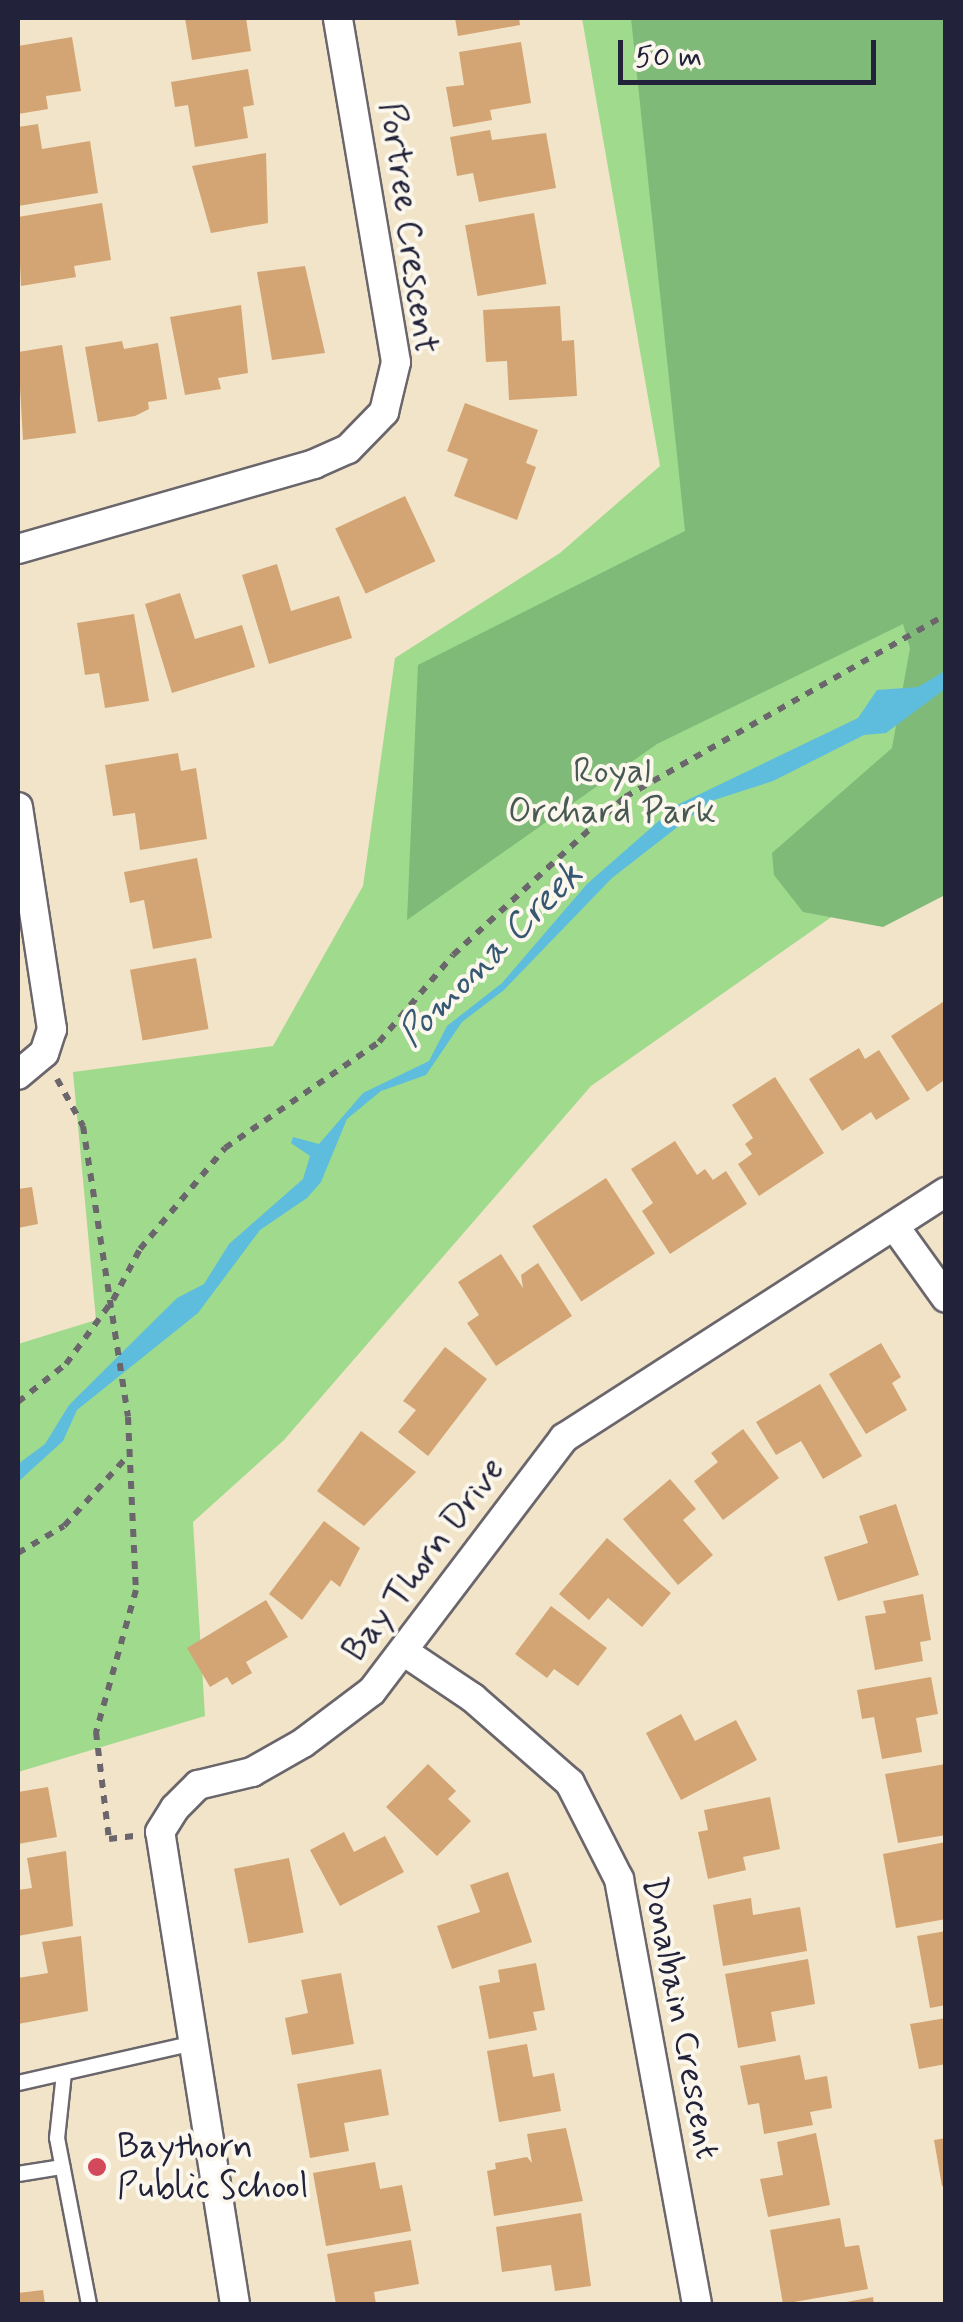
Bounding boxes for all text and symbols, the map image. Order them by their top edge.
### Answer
scale bar [623,20,880,82]
text: 50 m [635,38,702,77]
street label: Portree Crescent [370,100,446,356]
park label: Royal Orchard Park [511,751,713,833]
water label: Pomona Creek [389,853,593,1057]
street label: Bay Thorn Drive [335,1452,513,1668]
street label: Donalbain Crescent [632,1871,728,2165]
place label: Baythorn Public School [117,2126,310,2208]
marker: Baythorn Public School [86,2156,108,2178]

